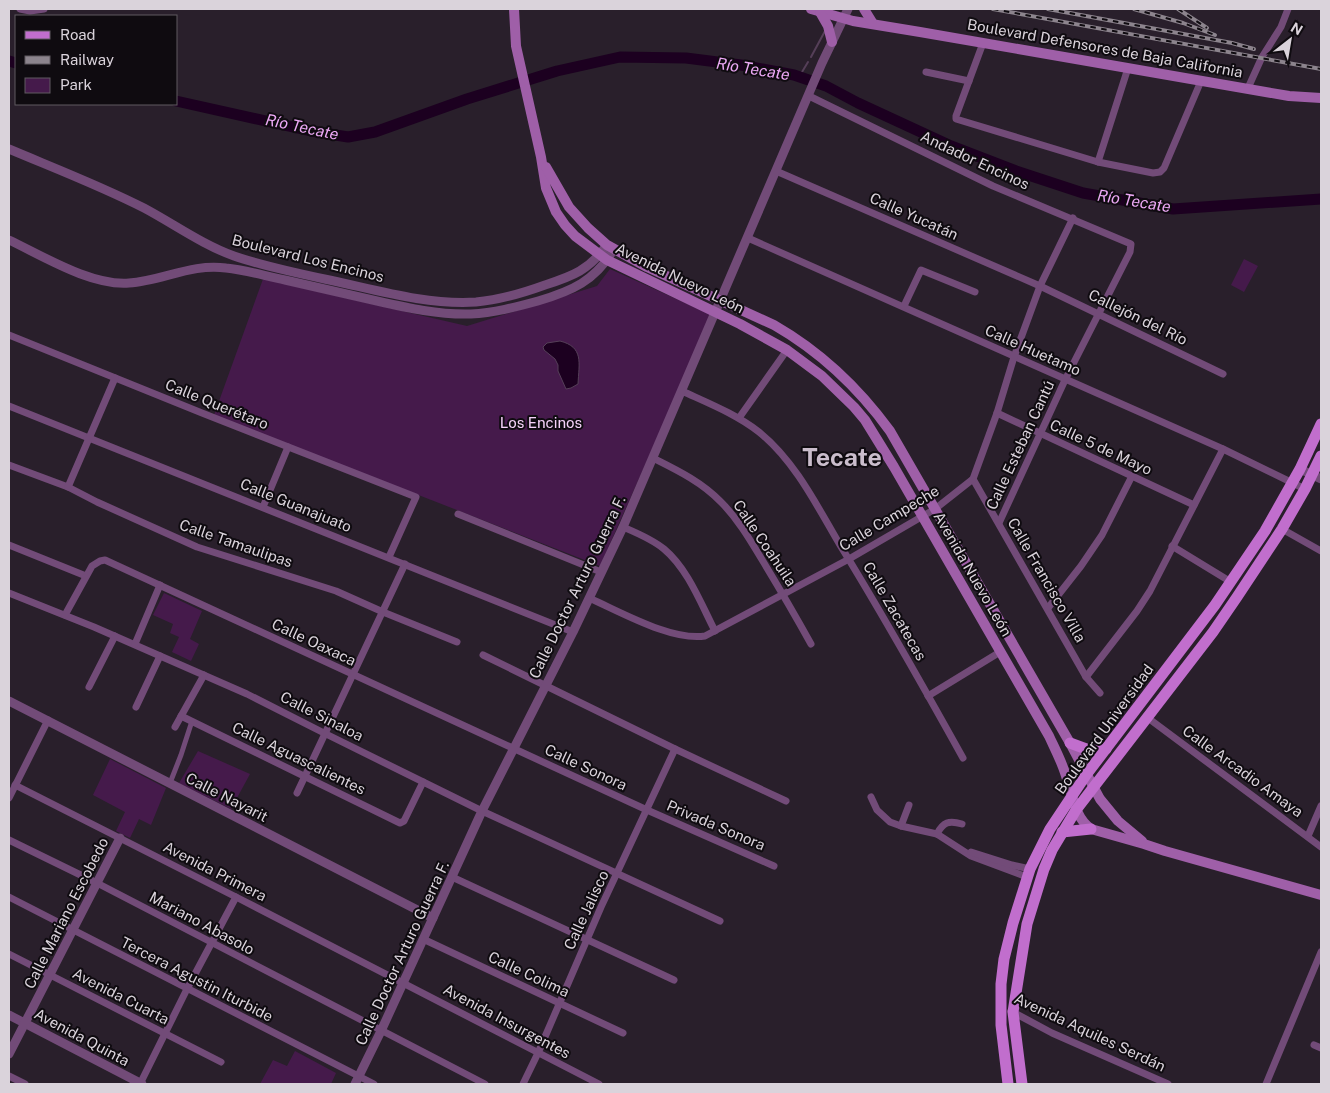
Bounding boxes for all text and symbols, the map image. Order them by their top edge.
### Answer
legend [15,15,178,105]
street label: Boulevard Defensores de Baja California [966,15,1244,81]
north arrow [1265,15,1315,65]
text: N [1288,19,1306,39]
text: Road [60,26,96,43]
text: Railway [60,51,114,68]
water label: Río Tecate [715,54,791,84]
text: Park [60,76,92,93]
water label: Río Tecate [264,110,341,144]
street label: Andador Encinos [918,127,1032,193]
water label: Río Tecate [1096,186,1172,216]
street label: Calle Yucatán [867,189,961,243]
street label: Boulevard Los Encinos [230,231,386,285]
street label: Avenida Nuevo León [613,240,747,316]
street label: Callejón del Río [1086,286,1190,348]
street label: Calle Huetamo [983,321,1083,379]
street label: Calle Querétaro [163,376,271,432]
street label: Calle Esteban Cantú [983,378,1057,512]
park label: Los Encinos [500,414,582,431]
street label: Calle 5 de Mayo [1047,416,1155,478]
district label: Tecate [802,442,882,472]
street label: Calle Guanajuato [238,475,354,535]
street label: Calle Campeche [836,482,942,554]
street label: Calle Doctor Arturo Guerra F. [525,493,629,681]
street label: Calle Coahuila [730,497,800,589]
street label: Avenida Nuevo León [930,509,1016,639]
street label: Calle Francisco Villa [1004,515,1090,645]
street label: Calle Tamaulipas [177,516,295,570]
street label: Calle Zacatecas [860,559,930,663]
street label: Calle Oaxaca [269,615,359,669]
street label: Boulevard Universidad [1051,661,1157,797]
street label: Calle Sinaloa [278,688,366,744]
street label: Calle Aguascalientes [230,718,368,798]
street label: Calle Arcadio Amaya [1180,722,1306,820]
street label: Calle Sonora [542,741,630,793]
street label: Calle Nayarit [183,769,271,825]
street label: Privada Sonora [664,797,768,853]
street label: Calle Mariano Escobedo [20,835,112,991]
street label: Avenida Primera [161,838,269,904]
street label: Calle Doctor Arturo Guerra F. [352,858,452,1048]
street label: Calle Jalisco [560,868,612,952]
street label: Mariano Abasolo [147,888,257,958]
street label: Tercera Agustin Iturbide [118,933,276,1025]
street label: Calle Colima [486,948,572,1000]
street label: Avenida Cuarta [70,964,172,1028]
street label: Avenida Insurgentes [441,980,573,1062]
street label: Avenida Aquiles Serdán [1012,989,1168,1075]
street label: Avenida Quinta [32,1005,132,1069]

